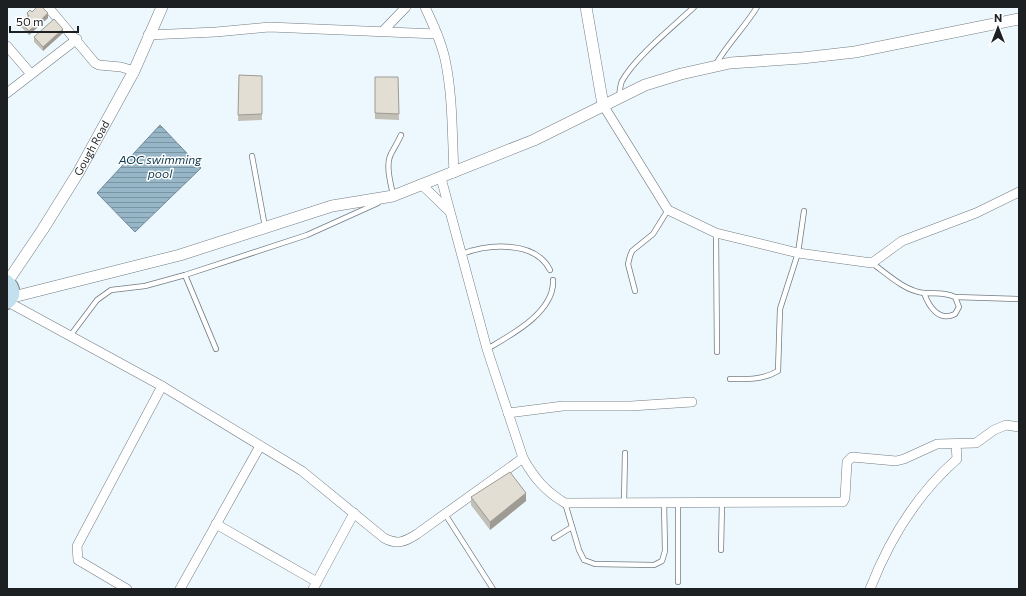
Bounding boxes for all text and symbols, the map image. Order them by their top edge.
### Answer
scale bar [10,8,78,34]
north arrow [978,8,1018,48]
text: N [994,11,1002,24]
text: 50 m [16,14,44,28]
street label: Gough Road [71,118,112,178]
water label: AOC swimming pool [117,152,202,180]

